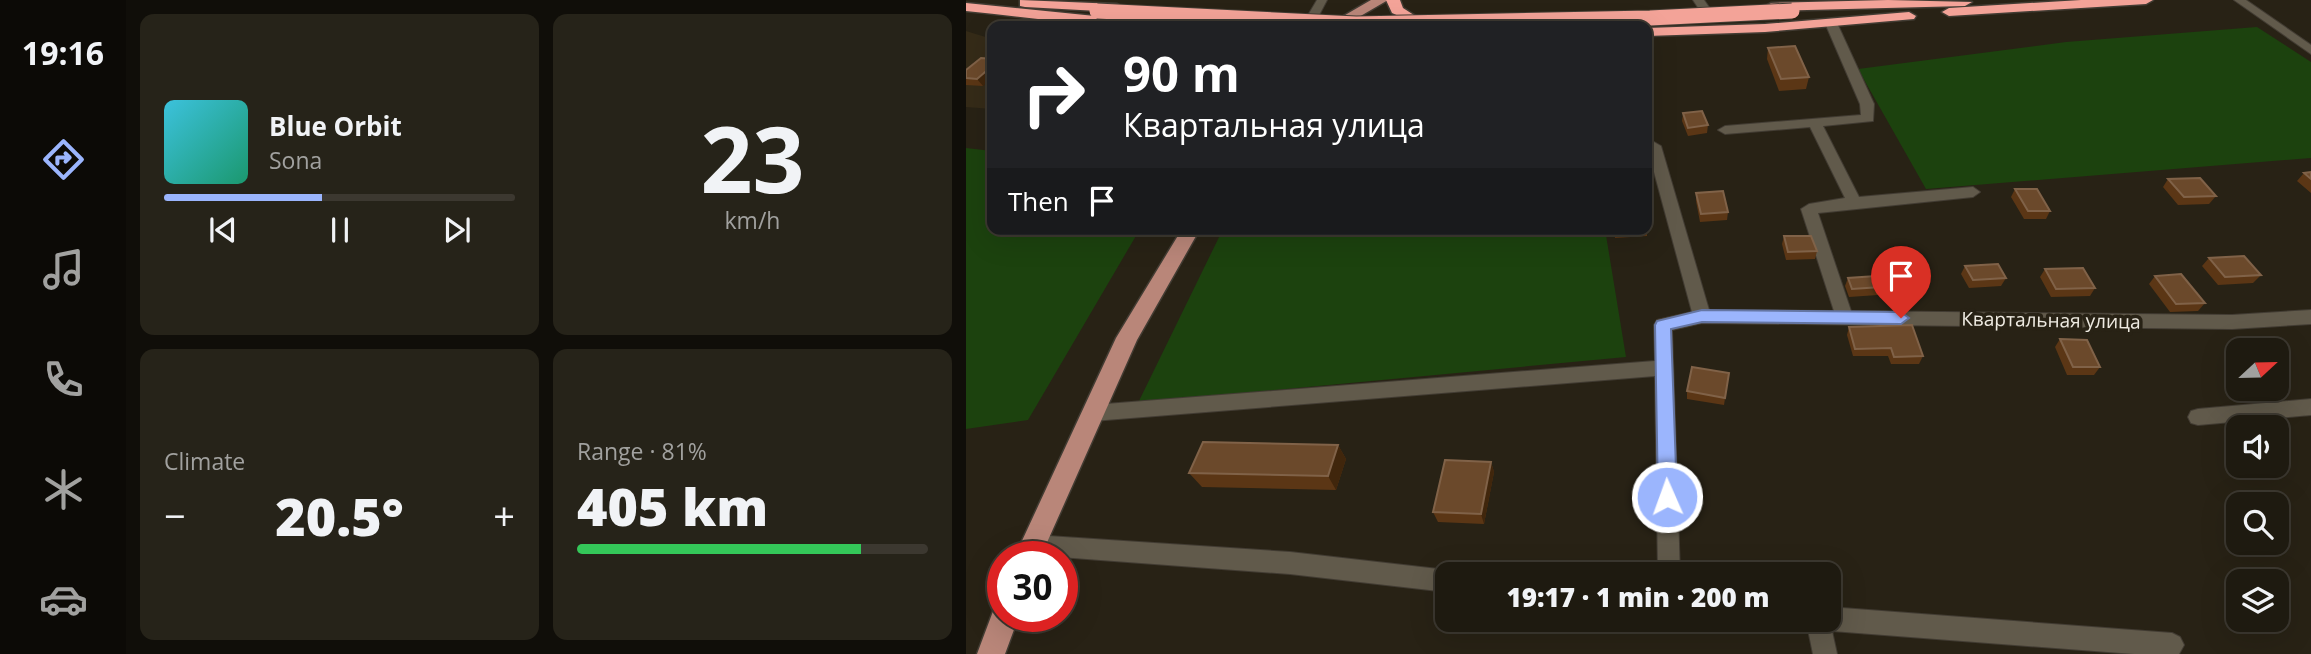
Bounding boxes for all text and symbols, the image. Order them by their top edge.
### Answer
text: 19:16 [22,31,104,74]
text: 90 m [1123,40,1240,106]
icon: right [1008,49,1099,140]
text: 23 [700,96,805,220]
text: Квартальная улица [1123,103,1425,146]
text: Blue Orbit [269,108,402,144]
icon: directions [39,135,88,184]
text: Sona [269,144,322,176]
icon: arrive [1083,182,1121,220]
text: Then [1008,183,1069,219]
text: km/h [725,204,780,236]
icon: previous [204,211,242,249]
icon: pause [321,211,359,249]
icon: next [438,211,476,249]
icon: music [39,245,88,294]
pin [1871,246,1931,318]
icon: arrive [1882,257,1920,295]
street label: Квартальная улица [1961,305,2141,335]
north arrow [2226,338,2289,401]
map controls [2226,338,2289,632]
icon: phone [39,355,88,404]
button: sound [2226,415,2289,478]
text: Range · 81% [577,435,707,467]
text: Climate [164,445,245,477]
position arrow [1630,460,1704,534]
icon: climate [39,465,88,514]
text: 405 km [577,470,768,541]
text: 20.5° [275,480,404,551]
text: − [164,489,186,541]
text: + [493,489,515,541]
button: search [2226,492,2289,555]
speed limit sign: 30 [987,541,1078,632]
button: layers [2226,569,2289,632]
icon: car [39,575,88,624]
text: 19:17 · 1 min · 200 m [1507,579,1769,615]

